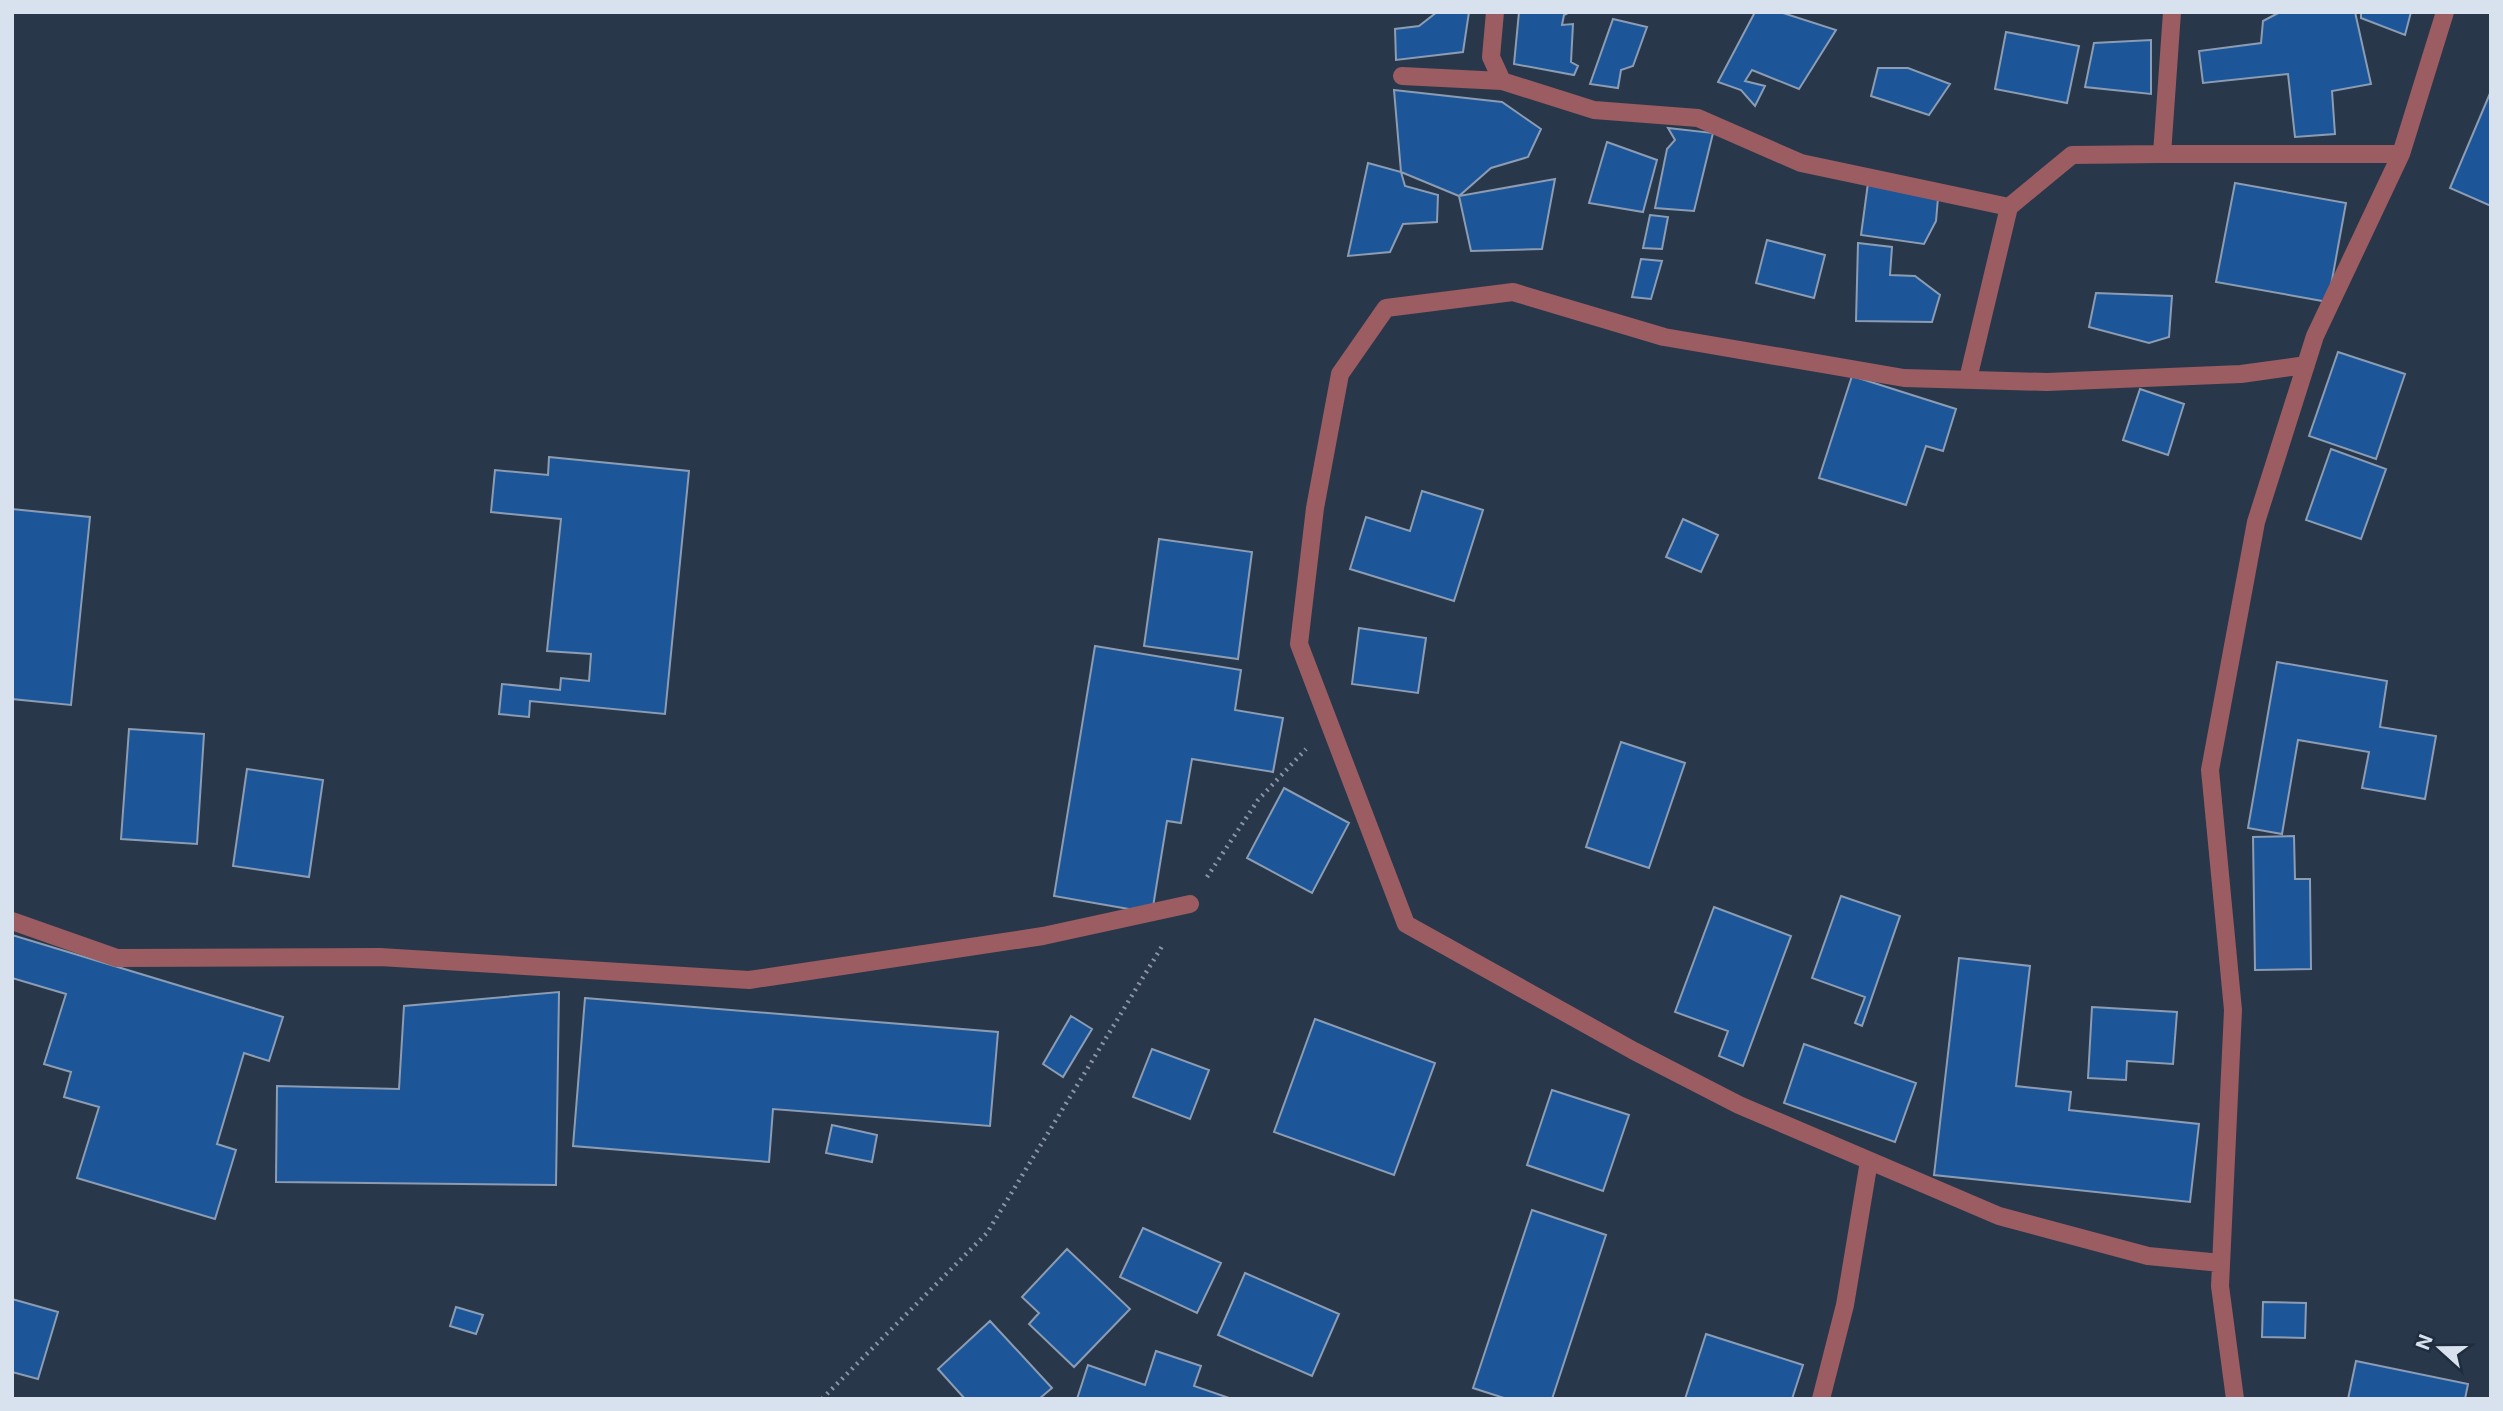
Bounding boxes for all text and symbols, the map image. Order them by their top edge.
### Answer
north arrow [2405,1313,2475,1383]
text: N [2411,1331,2438,1353]

